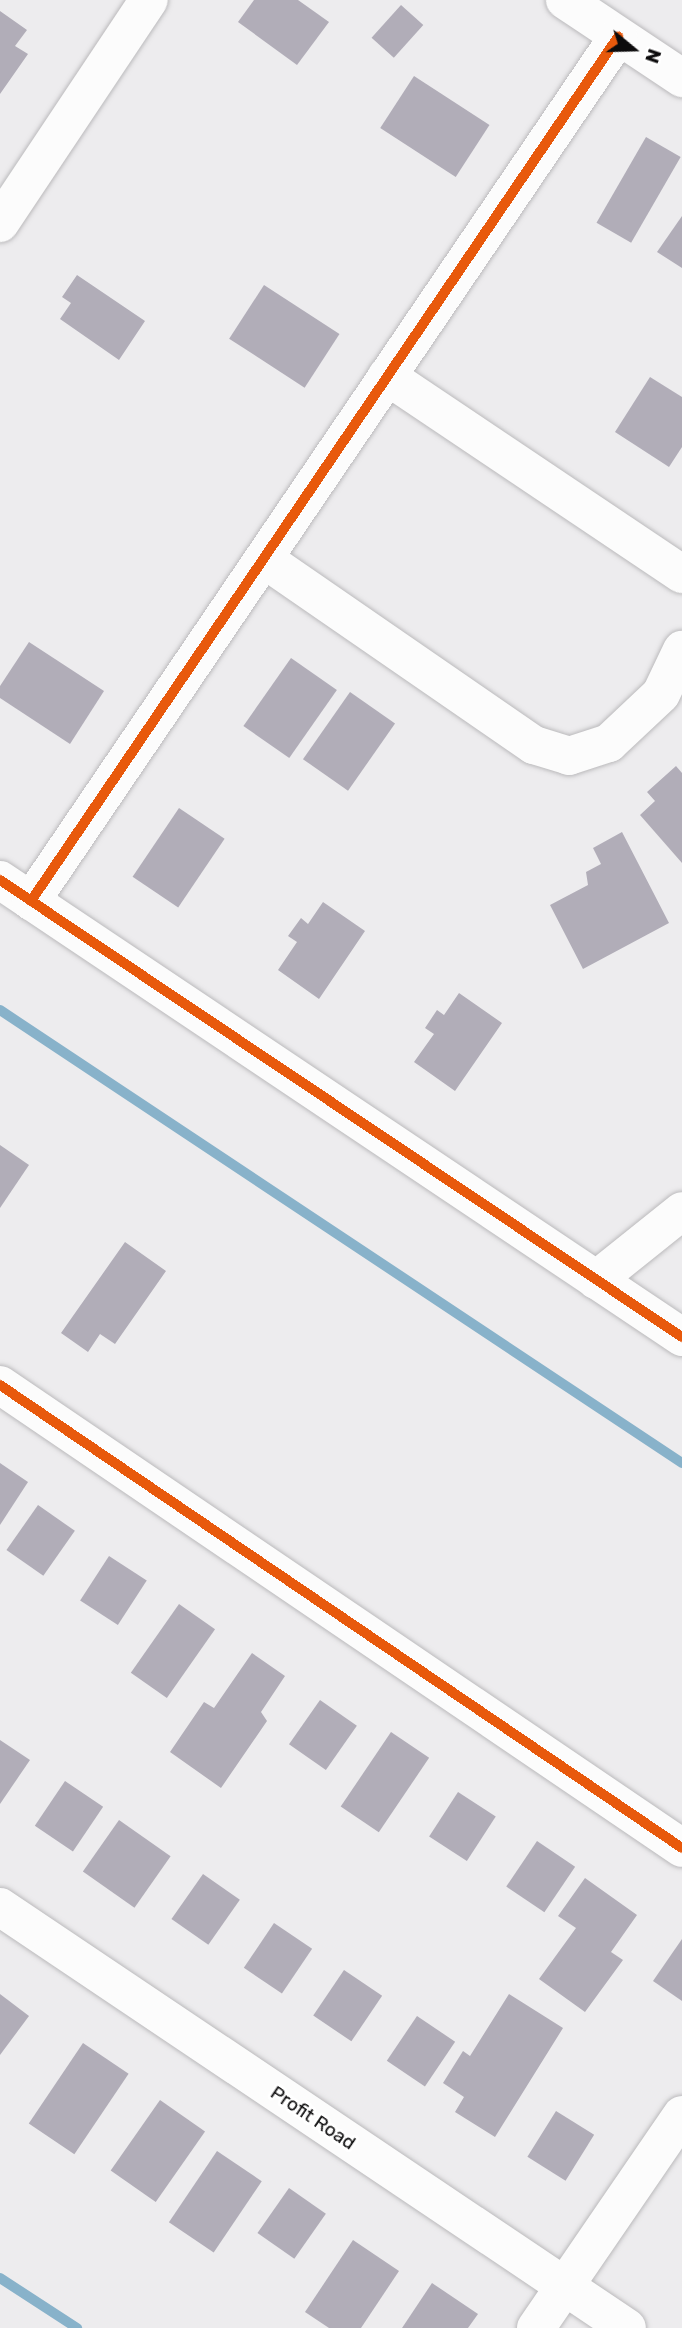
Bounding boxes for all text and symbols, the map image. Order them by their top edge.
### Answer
north arrow [598,14,668,84]
text: N [640,46,666,66]
street label: Profit Road [266,2081,360,2155]

